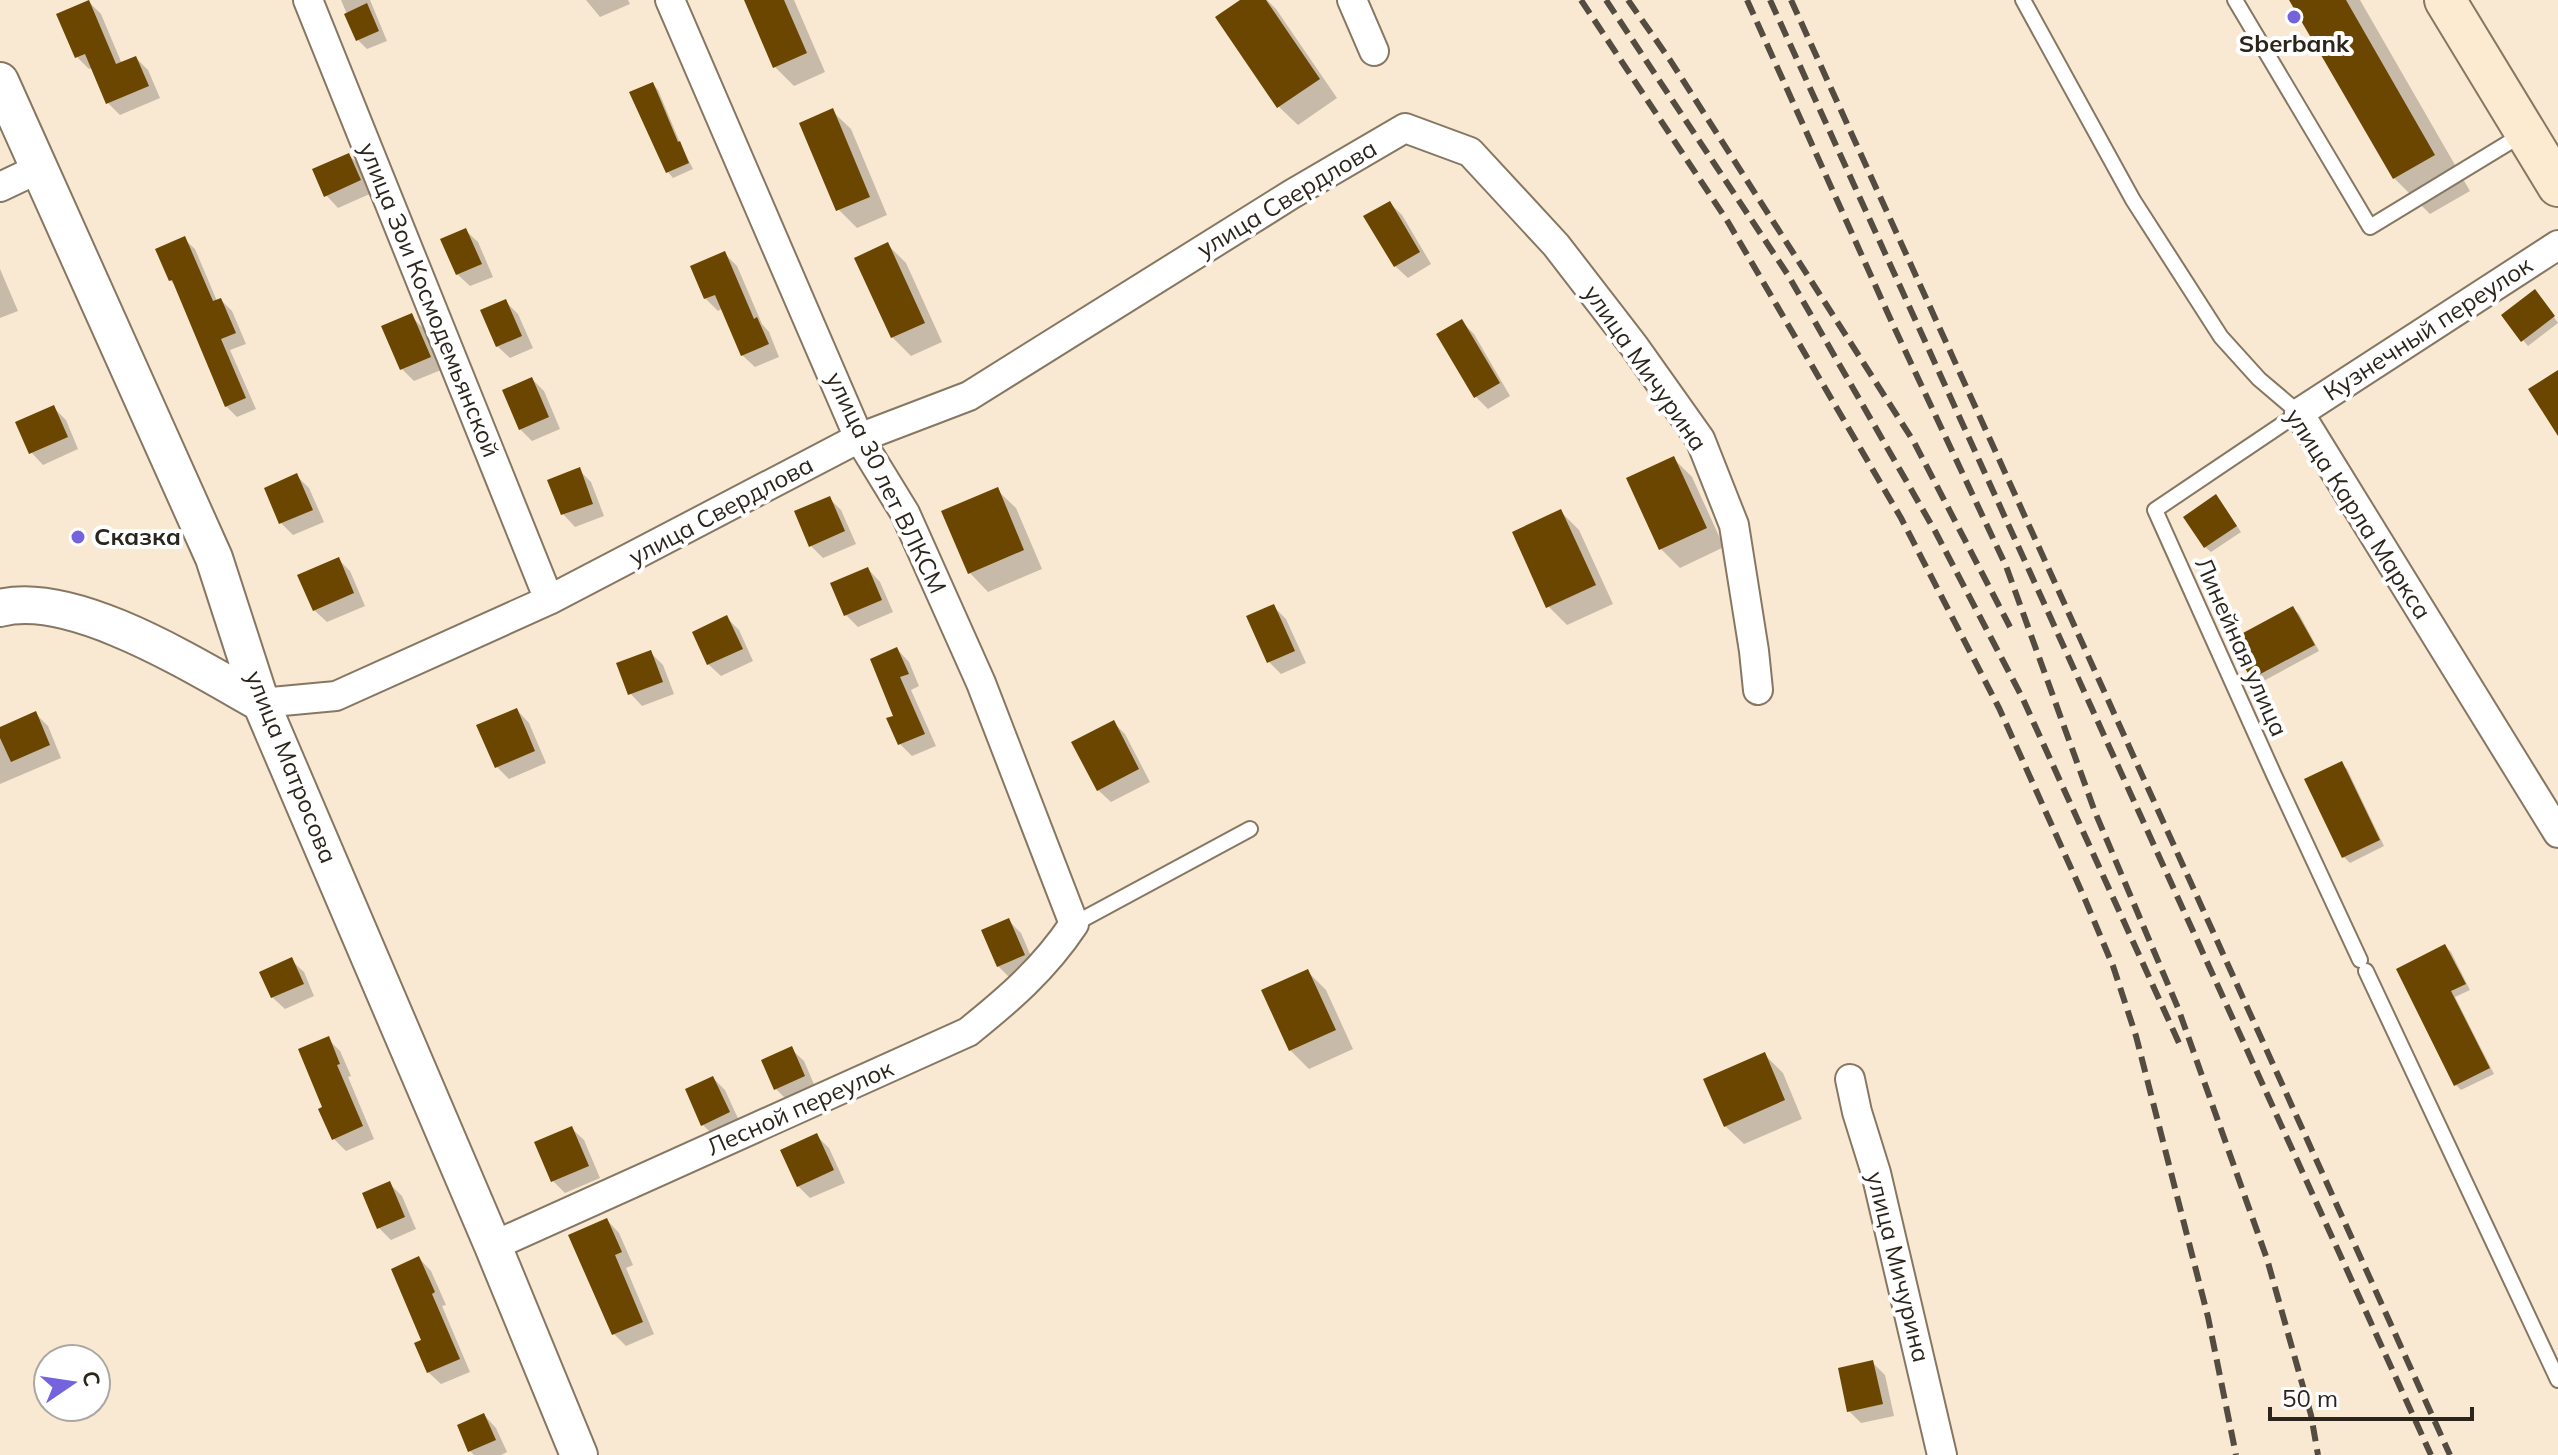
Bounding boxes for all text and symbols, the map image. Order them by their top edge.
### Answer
marker: Sberbank [2285,8,2303,26]
place label: Sberbank [2239,28,2350,58]
street label: улица Свердлова [1191,133,1382,264]
street label: улица Зои Космодемьянской [353,138,507,461]
street label: Кузнечный переулок [2317,249,2538,407]
street label: улица Мичурина [1577,279,1714,456]
street label: улица 30 лет ВЛКСМ [820,367,954,598]
street label: улица Карла Маркса [2279,402,2438,625]
street label: улица Свердлова [623,449,818,571]
place label: Сказка [94,521,181,551]
marker: Сказка [69,528,87,546]
street label: Линейная улица [2189,552,2295,741]
street label: улица Матросова [240,666,344,867]
street label: Лесной переулок [702,1052,898,1162]
street label: улица Мичурина [1861,1168,1937,1365]
north arrow [32,1343,112,1423]
text: С [76,1368,107,1389]
scale bar [2270,1371,2472,1421]
text: 50 m [2282,1383,2338,1413]

